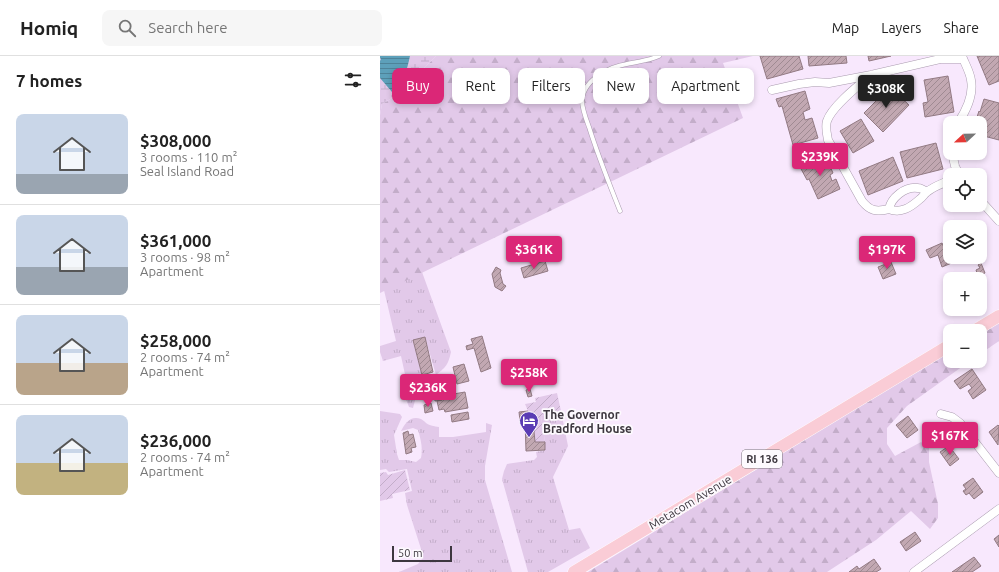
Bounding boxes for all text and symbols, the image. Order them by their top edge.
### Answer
search box [102,10,382,46]
text: Homiq [20,17,78,39]
icon: search [116,17,138,39]
text: Search here [148,19,228,36]
text: Map [832,20,859,36]
text: Layers [881,20,921,36]
text: Share [943,20,979,36]
chip: Buy [392,68,444,104]
chip: Rent [452,68,510,104]
chip: Filters [518,68,585,104]
chip: New [593,68,649,104]
chip: Apartment [657,68,754,104]
icon: filters [342,69,364,91]
text: 7 homes [16,71,82,90]
pin: $308K [858,75,914,109]
text: $308K [867,81,905,95]
north arrow [943,116,987,160]
map controls [943,116,987,368]
icon: home [48,130,96,178]
text: $308,000 [140,131,211,150]
pin: $239K [792,143,848,177]
text: $239K [801,149,839,163]
text: 3 rooms · 110 m² [140,150,237,164]
text: Seal Island Road [140,164,234,178]
button: locate [943,168,987,212]
button: layers [943,220,987,264]
icon: home [48,231,96,279]
text: $361,000 [140,231,211,250]
pin: $361K [506,236,562,270]
pin: $197K [859,236,915,270]
text: $361K [515,242,553,256]
text: $197K [868,242,906,256]
text: 3 rooms · 98 m² [140,250,230,264]
text: Apartment [140,264,204,278]
button: + [943,272,987,316]
button: − [943,324,987,368]
icon: home [48,331,96,379]
text: $258,000 [140,331,211,350]
text: 2 rooms · 74 m² [140,350,230,364]
pin: $258K [501,359,557,393]
text: Apartment [140,364,204,378]
text: $258K [510,365,548,379]
pin: $236K [400,374,456,408]
text: $236K [409,380,447,394]
place label: The Governor Bradford House [543,408,632,435]
hotel icon: The Governor Bradford House [518,410,540,438]
pin: $167K [922,422,978,456]
text: $167K [931,428,969,442]
icon: home [48,431,96,479]
text: $236,000 [140,431,211,450]
text: 2 rooms · 74 m² [140,450,230,464]
road number: RI 136 [742,450,782,468]
text: Apartment [140,464,204,478]
street label: Metacom Avenue [646,472,734,532]
scale bar [392,544,452,563]
text: 50 m [398,547,422,559]

